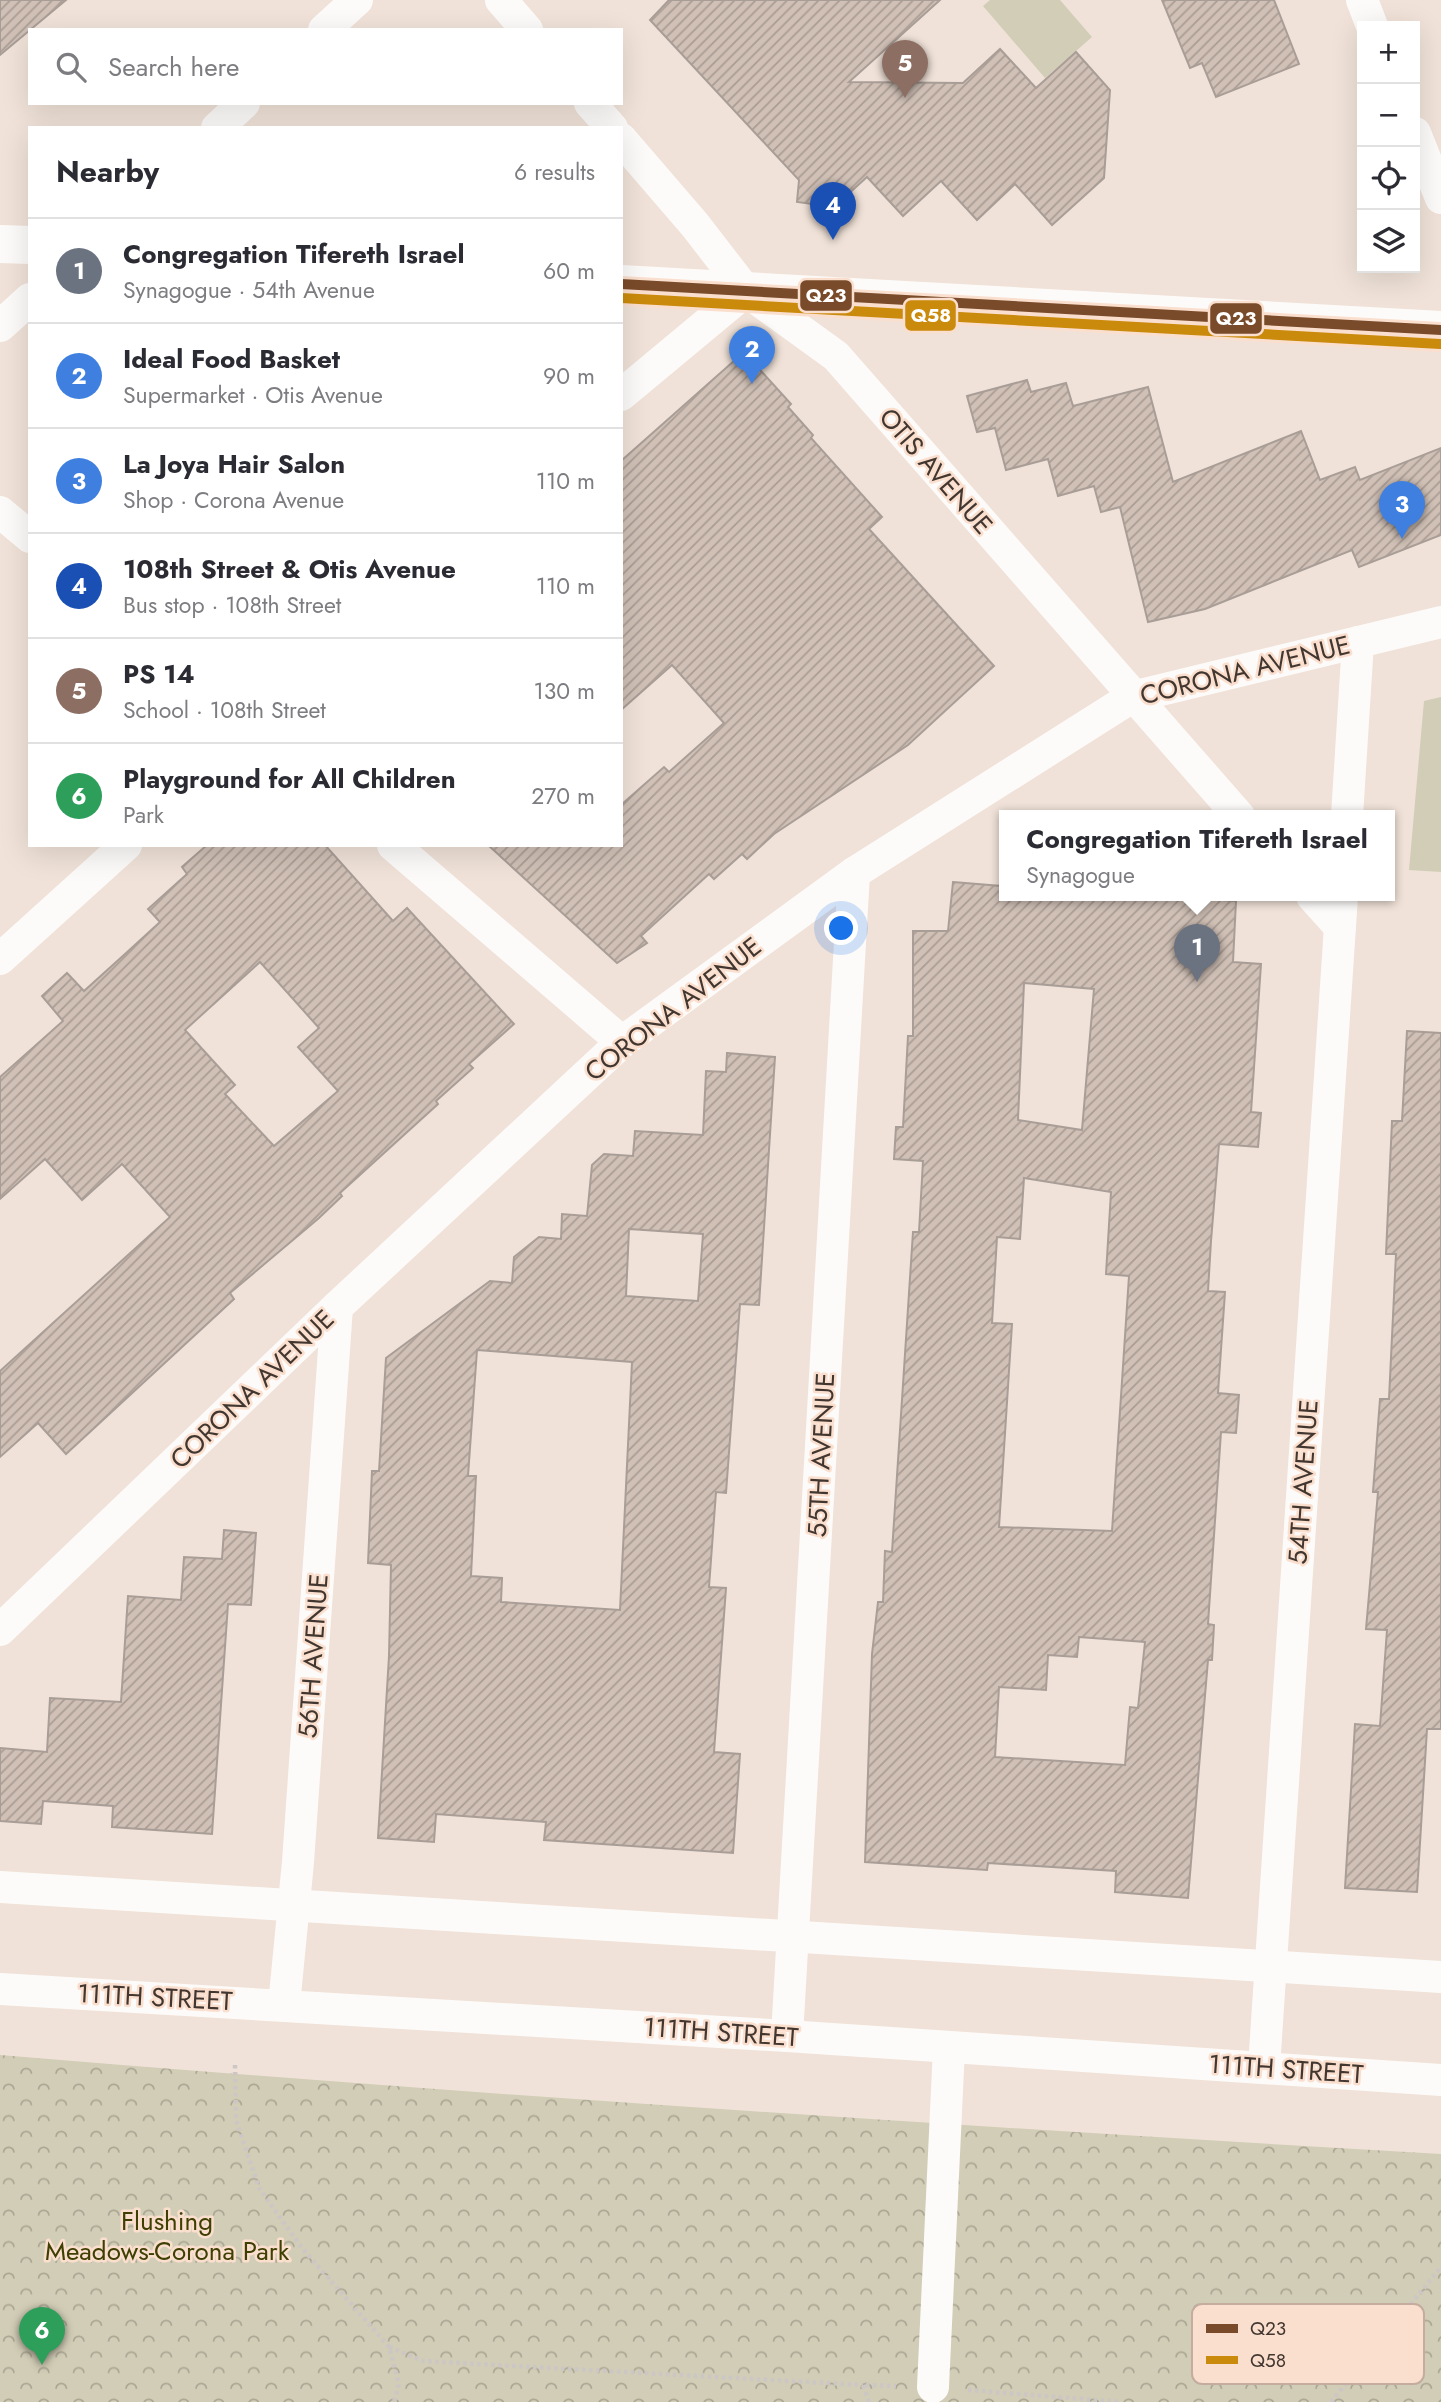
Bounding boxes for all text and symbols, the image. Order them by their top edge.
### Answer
map controls [1357,21,1420,273]
button: + [1357,21,1420,84]
search box [28,28,623,105]
pin: 5 [882,40,928,98]
icon: search [52,48,90,86]
text: Search here [108,48,240,86]
button: − [1357,84,1420,147]
button: locate [1357,147,1420,210]
text: Nearby [56,150,159,193]
text: 6 results [514,155,595,189]
pin: 4 [810,182,856,240]
button: layers [1357,210,1420,273]
text: Congregation Tifereth Israel [123,235,464,273]
text: 1 [73,254,85,288]
text: 60 m [543,254,595,288]
text: Synagogue · 54th Avenue [123,273,375,307]
line badge: Q23 [799,279,853,312]
text: Q23 [806,282,847,309]
line badge: Q58 [904,299,957,332]
text: Q58 [911,302,951,329]
line badge: Q23 [1209,302,1263,335]
text: Q23 [1216,305,1257,332]
pin: 2 [729,326,775,384]
text: Ideal Food Basket [123,340,340,378]
text: 2 [71,359,87,393]
text: 90 m [543,359,595,393]
text: Supermarket · Otis Avenue [123,378,383,412]
street label: OTIS AVENUE [870,399,1002,543]
text: La Joya Hair Salon [123,445,345,483]
text: 3 [72,464,86,498]
text: 110 m [536,464,595,498]
pin: 3 [1379,481,1425,539]
text: Shop · Corona Avenue [123,483,344,517]
text: 108th Street & Otis Avenue [123,550,456,588]
text: 4 [71,569,87,603]
text: 110 m [536,569,595,603]
text: Bus stop · 108th Street [123,588,341,622]
street label: CORONA AVENUE [1136,626,1354,714]
text: PS 14 [123,655,195,693]
text: 5 [72,674,86,708]
text: 130 m [533,674,595,708]
text: School · 108th Street [123,693,326,727]
text: Playground for All Children [123,760,456,798]
text: 6 [71,779,87,813]
text: 270 m [531,779,595,813]
text: Park [123,798,164,832]
popup [999,810,1395,901]
text: Congregation Tifereth Israel [1026,820,1368,858]
text: Synagogue [1026,858,1135,892]
your location [824,911,858,945]
pin: 1 [1174,924,1220,982]
street label: CORONA AVENUE [576,928,770,1090]
street label: CORONA AVENUE [161,1301,343,1477]
street label: 55TH AVENUE [798,1372,844,1538]
street label: 54TH AVENUE [1278,1398,1328,1566]
street label: 56TH AVENUE [288,1572,338,1740]
street label: 111TH STREET [77,1974,233,2020]
street label: 111TH STREET [642,2008,800,2056]
street label: 111TH STREET [1207,2045,1365,2093]
park label: Flushing Meadows-Corona Park [45,2202,290,2270]
legend [1192,2304,1424,2384]
pin: 6 [19,2307,65,2365]
text: Q23 [1250,2315,1286,2342]
text: Q58 [1250,2347,1286,2374]

